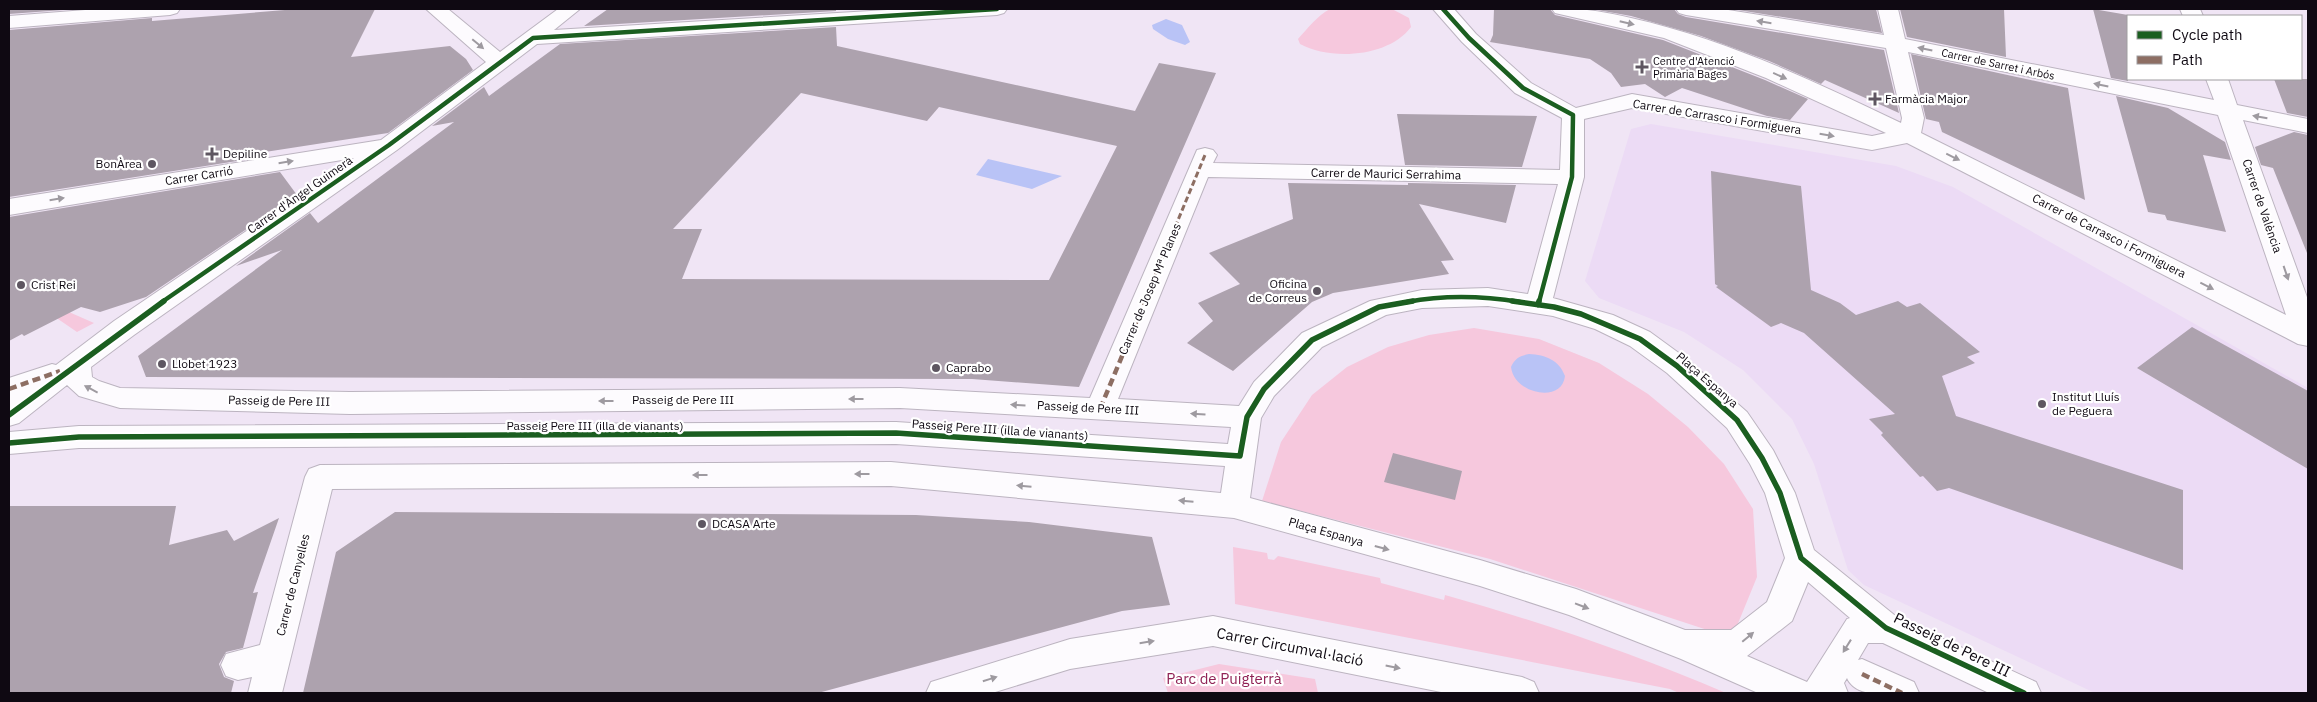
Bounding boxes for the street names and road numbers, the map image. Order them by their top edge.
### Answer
street label: Carrer de Sarret i Arbós [1940,45,2056,83]
street label: Carrer de Carrasco i Formiguera [1632,96,1803,137]
street label: Carrer d'Àngel Guimerà [244,152,356,237]
street label: Carrer de València [2239,157,2286,255]
street label: Carrer Carrió [164,163,234,188]
street label: Carrer de Maurici Serrahima [1311,165,1462,182]
street label: Carrer de Carrasco i Formiguera [2030,190,2189,281]
street label: Carrer de Josep Mª Planes [1115,221,1184,357]
street label: Plaça Espanya [1673,349,1742,411]
street label: Passeig de Pere III [228,392,330,409]
street label: Passeig de Pere III [632,392,734,407]
street label: Passeig de Pere III [1037,397,1140,418]
street label: Passeig Pere III (illa de vianants) [911,416,1089,443]
street label: Passeig Pere III (illa de vianants) [506,418,684,433]
street label: Plaça Espanya [1287,514,1366,550]
street label: Carrer de Canyelles [273,532,313,638]
street label: Passeig de Pere III [1891,608,2014,681]
street label: Carrer Circumval·lació [1215,623,1365,670]

